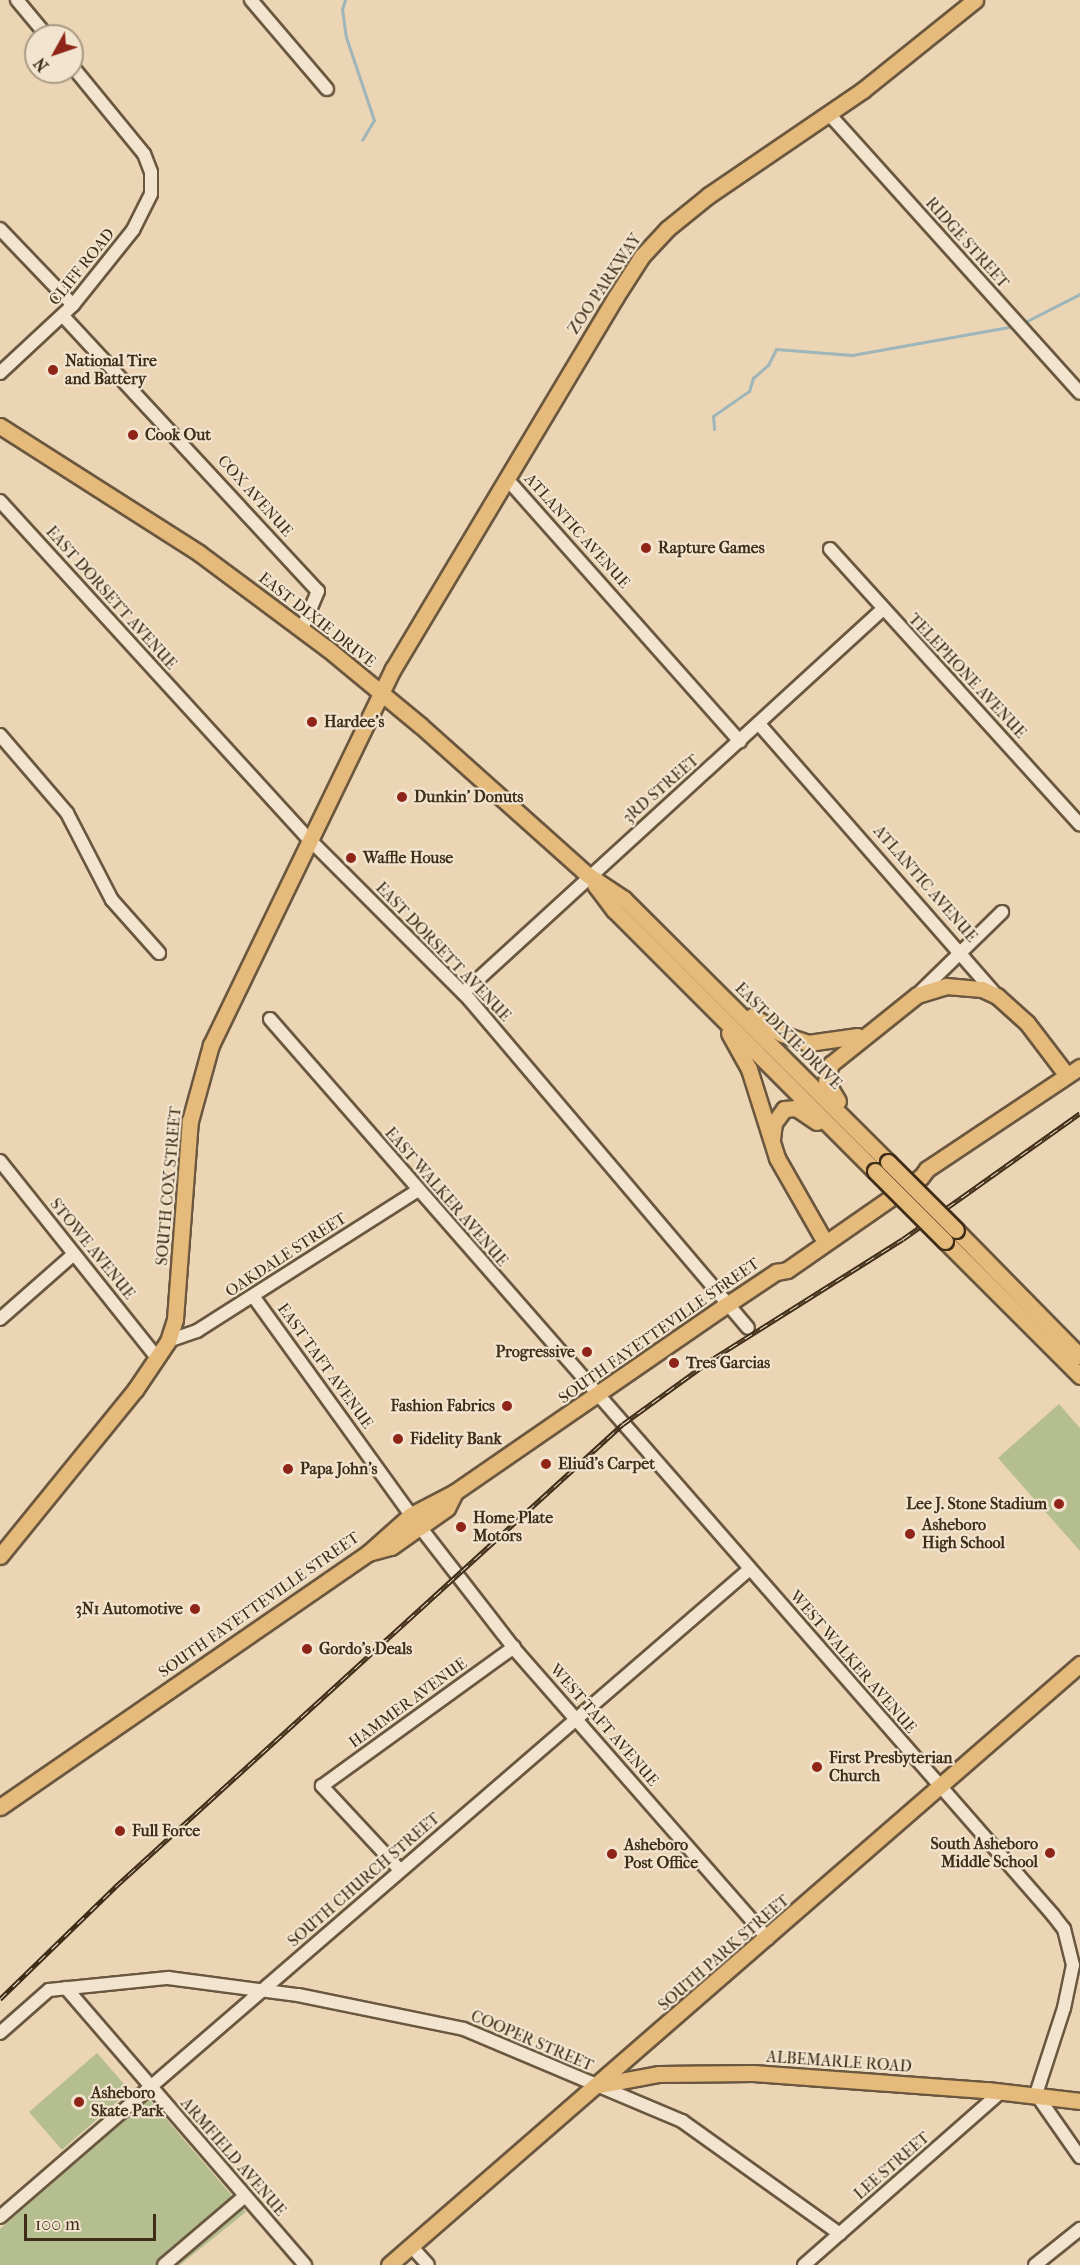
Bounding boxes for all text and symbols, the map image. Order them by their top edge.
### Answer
north arrow [24,24,84,84]
text: N [30,54,53,75]
street label: RIDGE STREET [921,194,1013,292]
street label: CLIFF ROAD [45,225,119,309]
street label: ZOO PARKWAY [564,230,646,338]
place label: National Tire and Battery [65,351,157,389]
marker: National Tire and Battery [46,363,60,377]
place label: Cook Out [145,425,211,445]
marker: Cook Out [126,428,140,442]
street label: COX AVENUE [213,451,297,541]
street label: ATLANTIC AVENUE [520,470,634,592]
street label: EAST DORSETT AVENUE [42,522,180,674]
place label: Rapture Games [658,538,765,558]
marker: Rapture Games [639,541,653,555]
street label: EAST DIXIE DRIVE [255,568,379,672]
street label: TELEPHONE AVENUE [904,610,1030,742]
place label: Hardee's [324,712,384,732]
marker: Hardee's [305,715,319,729]
street label: 3RD STREET [619,751,703,827]
place label: Dunkin' Donuts [414,787,524,807]
marker: Dunkin' Donuts [395,790,409,804]
street label: ATLANTIC AVENUE [869,822,981,946]
place label: Waffle House [363,848,453,868]
marker: Waffle House [344,851,358,865]
street label: EAST DORSETT AVENUE [371,878,515,1026]
street label: EAST DIXIE DRIVE [731,979,845,1093]
street label: SOUTH COX STREET [152,1106,186,1266]
street label: EAST WALKER AVENUE [380,1124,512,1270]
street label: STOWE AVENUE [45,1195,139,1303]
street label: OAKDALE STREET [222,1209,350,1301]
street label: SOUTH FAYETTEVILLE STREET [555,1254,763,1408]
street label: EAST TAFT AVENUE [273,1300,377,1432]
place label: Progressive [495,1342,575,1362]
marker: Progressive [580,1345,594,1359]
place label: Tres Garcias [686,1353,770,1373]
marker: Tres Garcias [667,1356,681,1370]
place label: Fashion Fabrics [390,1396,495,1416]
marker: Fashion Fabrics [500,1399,514,1413]
place label: Fidelity Bank [410,1429,502,1449]
marker: Fidelity Bank [391,1432,405,1446]
place label: Eliud's Carpet [558,1454,655,1474]
marker: Eliud's Carpet [539,1457,553,1471]
place label: Papa John's [300,1459,377,1479]
marker: Papa John's [281,1462,295,1476]
place label: Lee J. Stone Stadium [906,1494,1047,1514]
marker: Lee J. Stone Stadium [1052,1497,1066,1511]
place label: Home Plate Motors [473,1508,553,1546]
place label: Asheboro High School [922,1515,1005,1553]
marker: Home Plate Motors [454,1520,468,1534]
marker: Asheboro High School [903,1527,917,1541]
street label: SOUTH FAYETTEVILLE STREET [155,1528,363,1682]
street label: WEST WALKER AVENUE [786,1587,920,1737]
place label: 3N1 Automotive [75,1599,183,1619]
marker: 3N1 Automotive [188,1602,202,1616]
place label: Gordo's Deals [319,1639,412,1659]
marker: Gordo's Deals [300,1642,314,1656]
street label: HAMMER AVENUE [345,1654,471,1752]
street label: WEST TAFT AVENUE [546,1660,662,1790]
place label: First Presbyterian Church [829,1748,953,1786]
marker: First Presbyterian Church [810,1760,824,1774]
street label: SOUTH CHURCH STREET [284,1809,444,1951]
place label: Full Force [132,1821,200,1841]
marker: Full Force [113,1824,127,1838]
place label: South Asheboro Middle School [930,1834,1038,1872]
place label: Asheboro Post Office [624,1835,698,1873]
marker: South Asheboro Middle School [1043,1846,1057,1860]
marker: Asheboro Post Office [605,1847,619,1861]
street label: SOUTH PARK STREET [655,1891,793,2015]
street label: COOPER STREET [468,2007,596,2075]
street label: ALBEMARLE ROAD [766,2047,912,2077]
place label: Asheboro Skate Park [91,2083,164,2121]
street label: ARMFIELD AVENUE [176,2094,290,2220]
marker: Asheboro Skate Park [72,2095,86,2109]
street label: LEE STREET [850,2128,934,2204]
scale bar [27,2202,159,2240]
text: 100 m [35,2214,80,2235]

